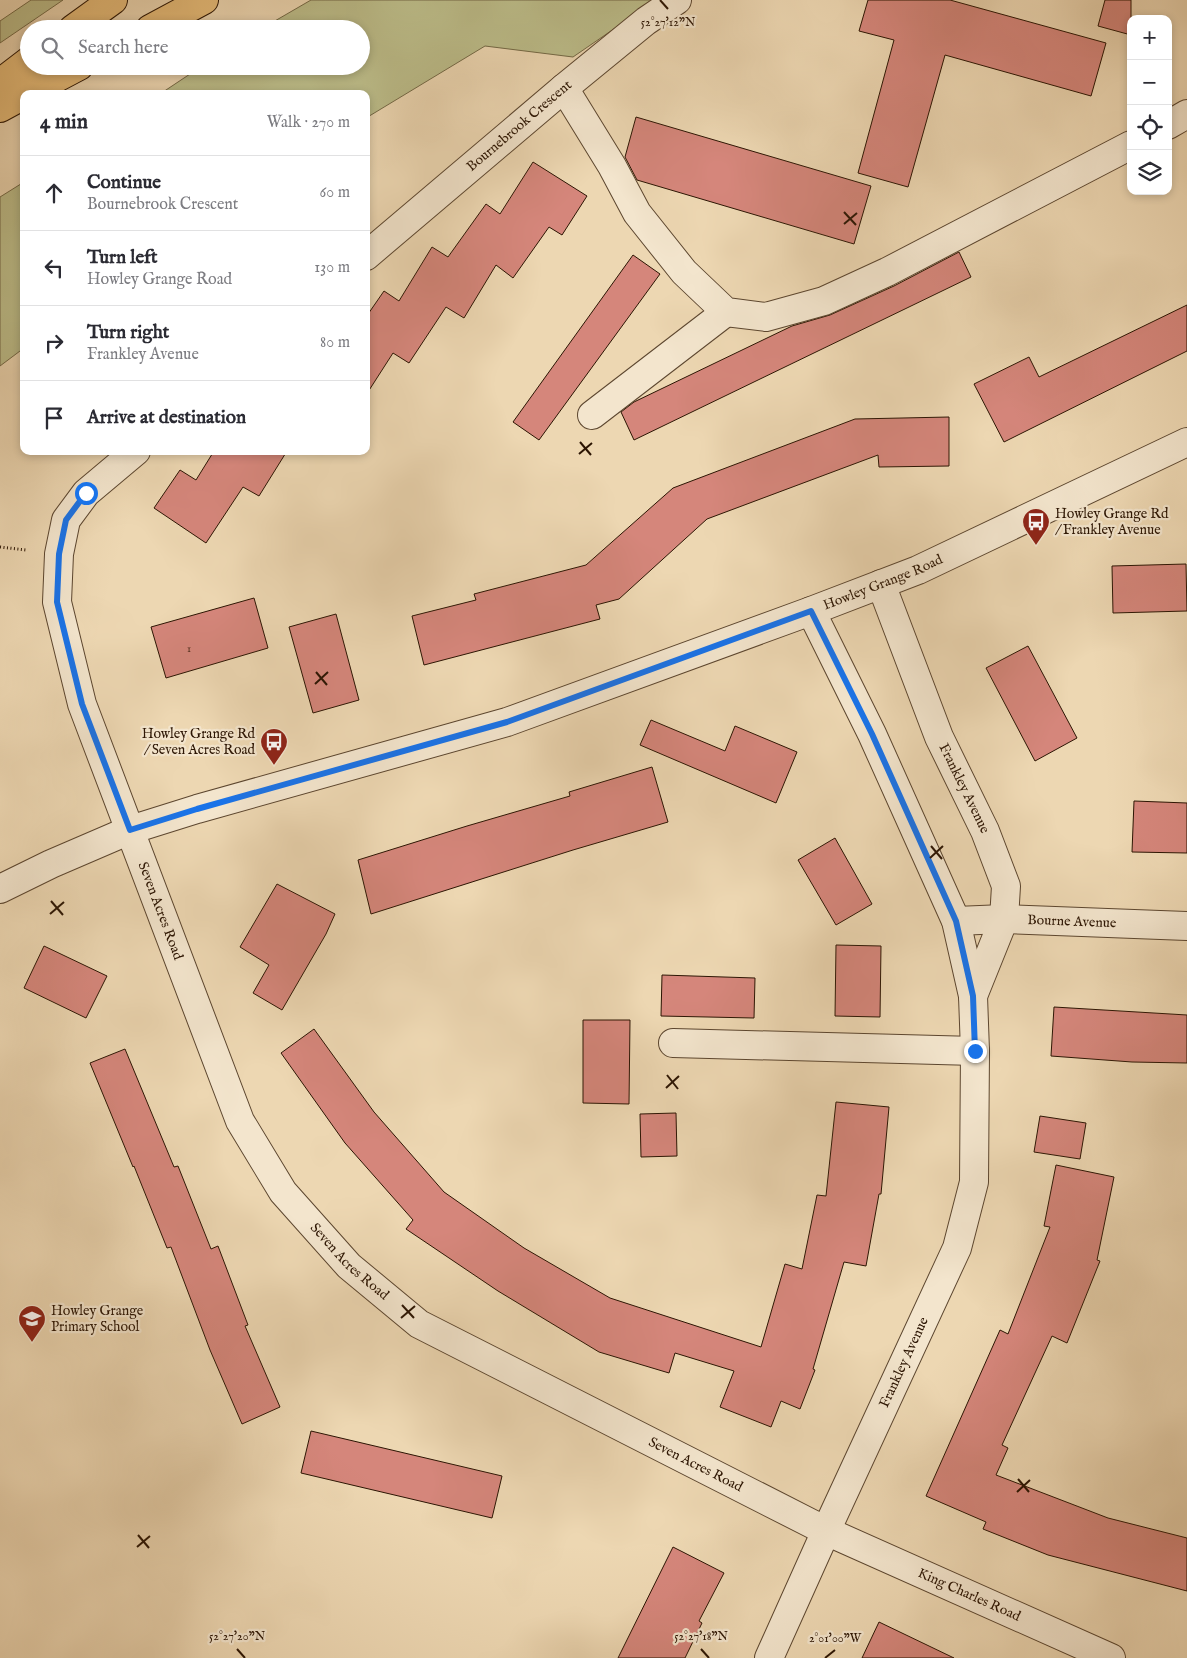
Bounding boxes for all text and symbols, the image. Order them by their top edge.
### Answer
text: 52°27'12"N [641,15,696,30]
map controls [1127,15,1172,195]
button: + [1127,15,1172,60]
search box [20,20,370,75]
icon: search [38,34,66,62]
text: Search here [78,36,169,60]
button: − [1127,60,1172,105]
street label: Bournebrook Crescent [463,76,576,176]
button: locate [1127,105,1172,150]
text: 4 min [40,109,88,136]
text: Walk · 270 m [267,113,350,133]
button: layers [1127,150,1172,195]
text: Continue [87,171,161,195]
icon: ahead [40,179,68,207]
text: 60 m [320,183,350,203]
text: Bournebrook Crescent [87,195,238,215]
text: Turn left [87,246,158,270]
icon: left [40,254,68,282]
text: 130 m [314,258,350,278]
text: Howley Grange Road [87,270,232,290]
text: Turn right [87,321,169,345]
icon: right [40,329,68,357]
text: 80 m [320,333,350,353]
text: Frankley Avenue [87,345,199,365]
icon: arrive [40,404,68,432]
text: Arrive at destination [87,406,246,430]
route start [75,482,98,505]
place label: Howley Grange Rd / Frankley Avenue [1055,505,1169,539]
bus stop icon: Howley Grange Rd / Frankley Avenue [1021,507,1051,546]
street label: Howley Grange Road [821,550,946,614]
house number: 1 [187,642,191,656]
place label: Howley Grange Rd / Seven Acres Road [142,725,256,759]
bus stop icon: Howley Grange Rd / Seven Acres Road [259,727,289,766]
street label: Frankley Avenue [935,741,994,837]
street label: Seven Acres Road [134,859,187,963]
street label: Bourne Avenue [1027,911,1117,932]
route end [964,1040,987,1063]
street label: Seven Acres Road [306,1219,393,1305]
place label: Howley Grange Primary School [51,1302,144,1336]
school or university icon: Howley Grange Primary School [17,1304,47,1343]
street label: Frankley Avenue [875,1314,933,1411]
street label: Seven Acres Road [645,1433,746,1496]
street label: King Charles Road [915,1564,1024,1626]
text: 52°27'20"N [209,1629,266,1644]
text: 52°27'18"N [674,1629,728,1644]
text: 2°01'00"W [809,1631,862,1646]

